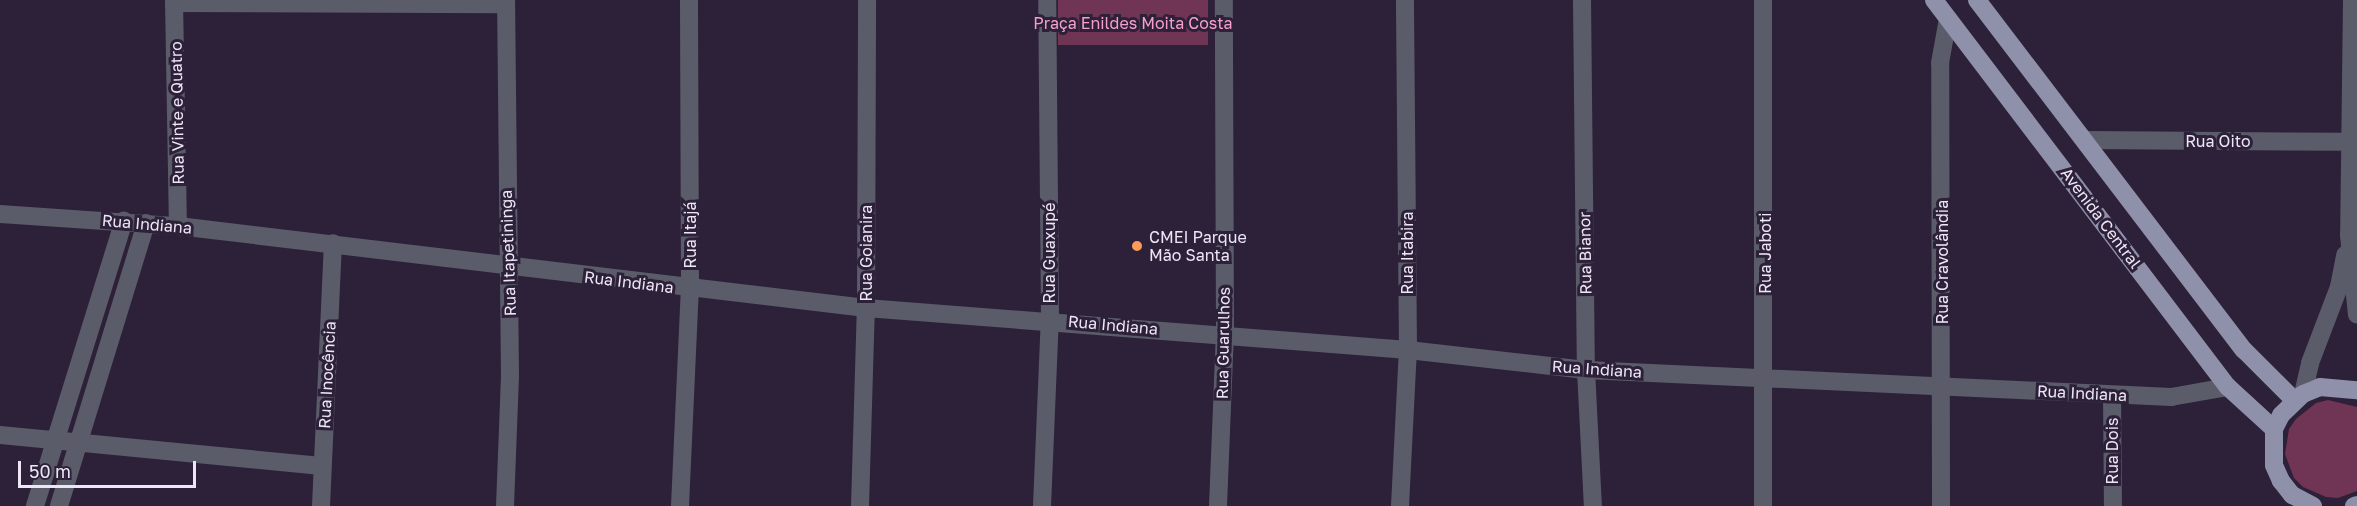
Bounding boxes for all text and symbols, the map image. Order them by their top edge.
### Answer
park label: Praça Enildes Moita Costa [1033,13,1233,33]
street label: Rua Vinte e Quatro [166,41,188,185]
street label: Rua Oito [2185,131,2251,151]
street label: Avenida Central [2057,164,2145,272]
street label: Rua Itapetininga [496,190,520,316]
street label: Rua Cravolândia [1932,200,1952,324]
street label: Rua Itajá [680,201,700,269]
street label: Rua Guaxupé [1039,203,1059,303]
street label: Rua Goianira [856,205,876,301]
street label: Rua Indiana [101,211,193,237]
street label: Rua Bianor [1575,211,1595,295]
street label: Rua Itabira [1397,212,1417,294]
street label: Rua Jaboti [1755,212,1775,294]
place label: CMEI Parque Mão Santa [1149,227,1247,265]
marker: CMEI Parque Mão Santa [1130,239,1144,253]
street label: Rua Indiana [583,267,675,297]
street label: Rua Guarulhos [1212,287,1234,399]
street label: Rua Indiana [1067,312,1159,338]
street label: Rua Inocência [315,321,339,429]
street label: Rua Indiana [1551,356,1643,382]
street label: Rua Indiana [2036,381,2128,405]
street label: Rua Dois [2102,418,2122,484]
scale bar [21,449,200,487]
text: 50 m [29,460,71,482]

